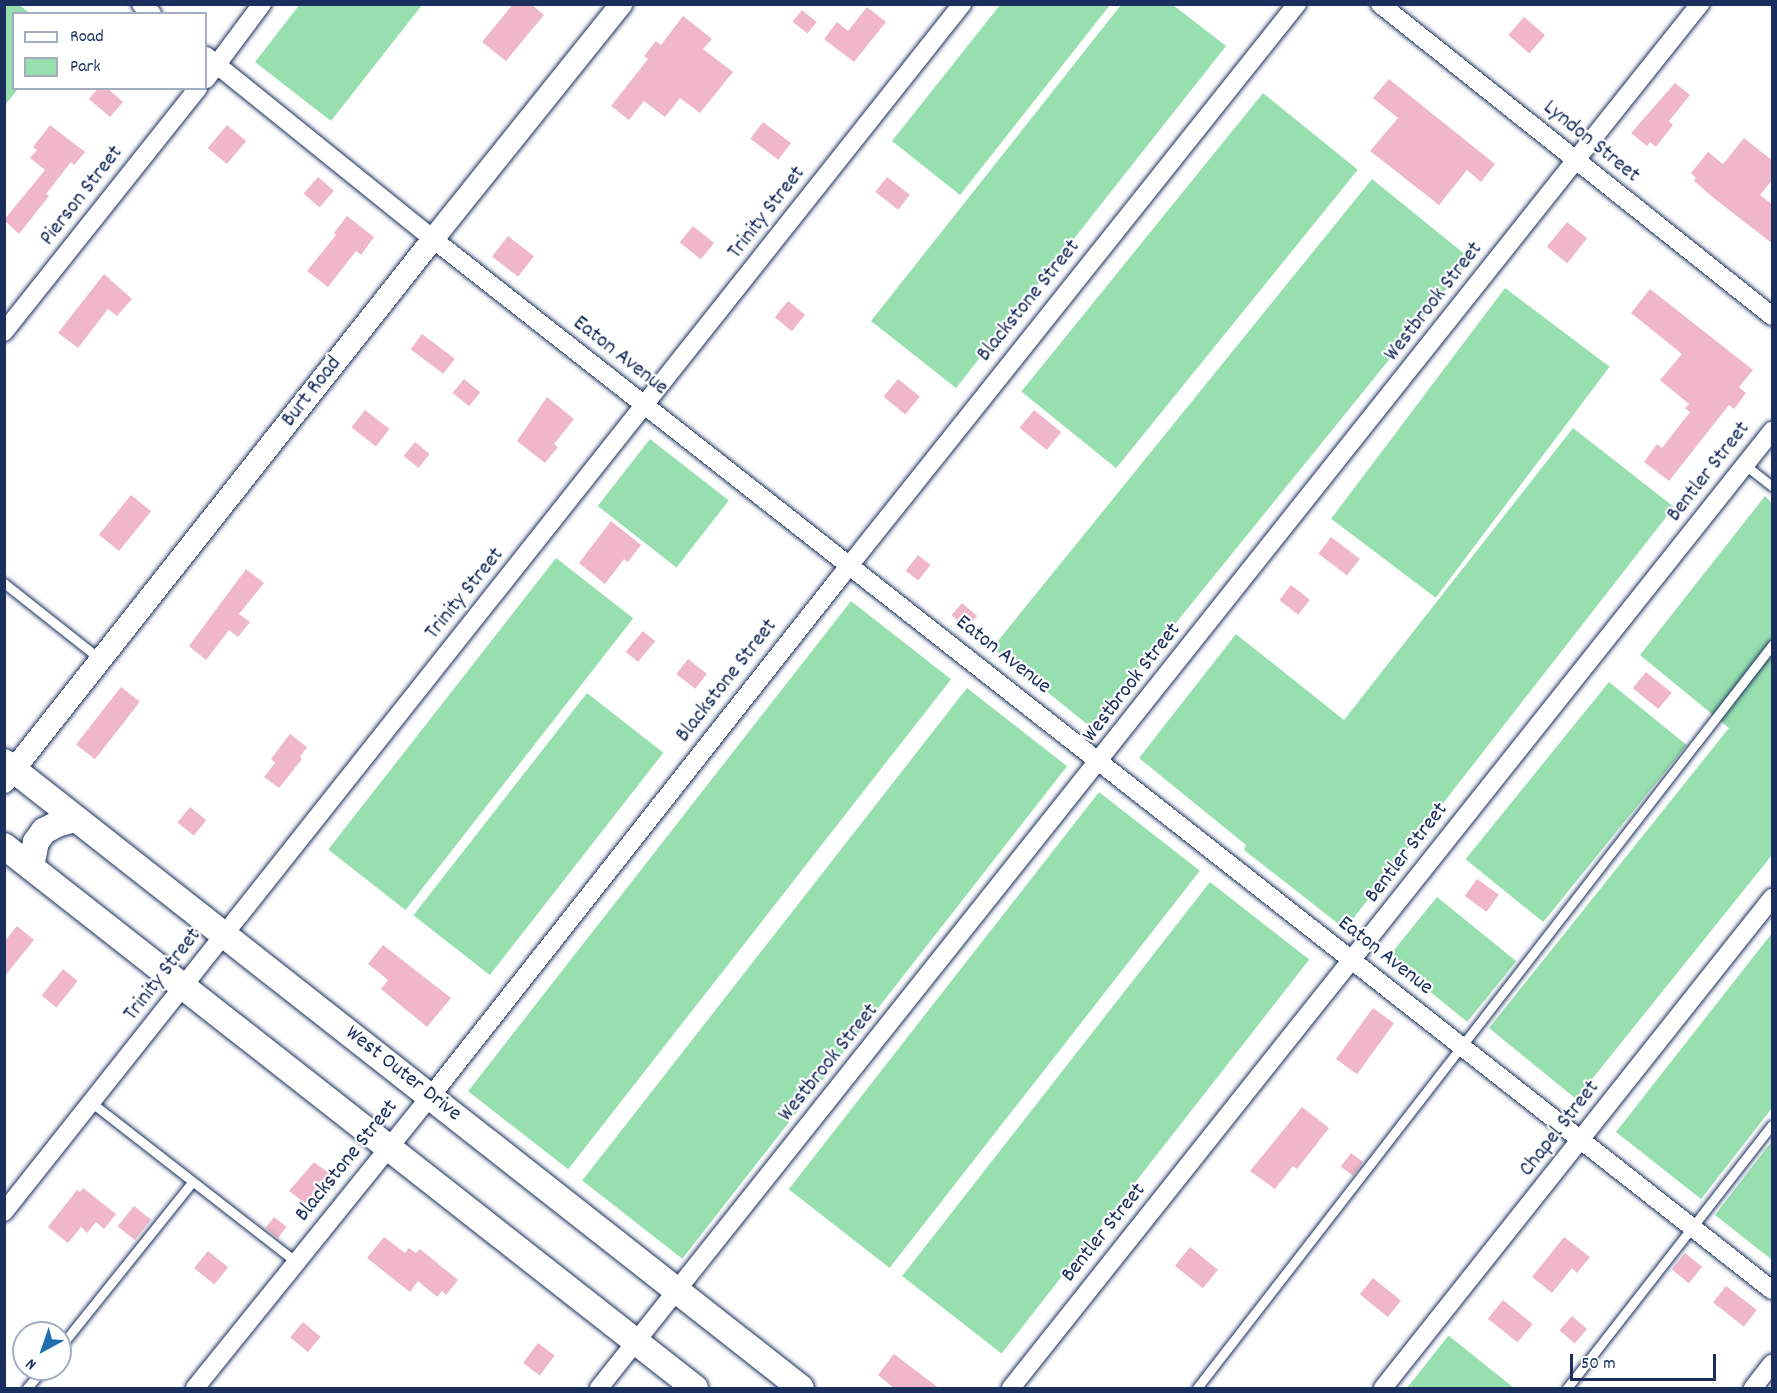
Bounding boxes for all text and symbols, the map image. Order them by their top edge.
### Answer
legend [12,12,207,90]
text: Road [70,25,104,50]
text: Park [70,55,101,80]
street label: Lyndon Street [1537,95,1645,189]
street label: Pierson Street [35,141,129,251]
street label: Trinity Street [723,161,811,265]
street label: Blackstone Street [972,235,1086,367]
street label: Westbrook Street [1379,237,1489,367]
street label: Eaton Avenue [567,311,673,401]
street label: Burt Road [276,351,348,433]
street label: Bentler Street [1662,417,1756,527]
street label: Trinity Street [420,543,510,645]
street label: Eaton Avenue [950,610,1056,700]
street label: Blackstone Street [671,614,783,748]
street label: Westbrook Street [1077,618,1187,748]
street label: Bentler Street [1360,798,1454,908]
street label: Eaton Avenue [1332,911,1438,1001]
street label: Trinity Street [119,923,207,1027]
street label: Westbrook Street [773,999,885,1127]
street label: West Outer Drive [340,1020,466,1128]
street label: Chapel Street [1514,1076,1606,1182]
street label: Blackstone Street [290,1095,404,1227]
street label: Bentler Street [1056,1178,1152,1288]
north arrow [12,1321,72,1381]
scale bar [1573,1342,1718,1380]
text: N [21,1352,42,1375]
text: 50 m [1581,1352,1616,1377]

